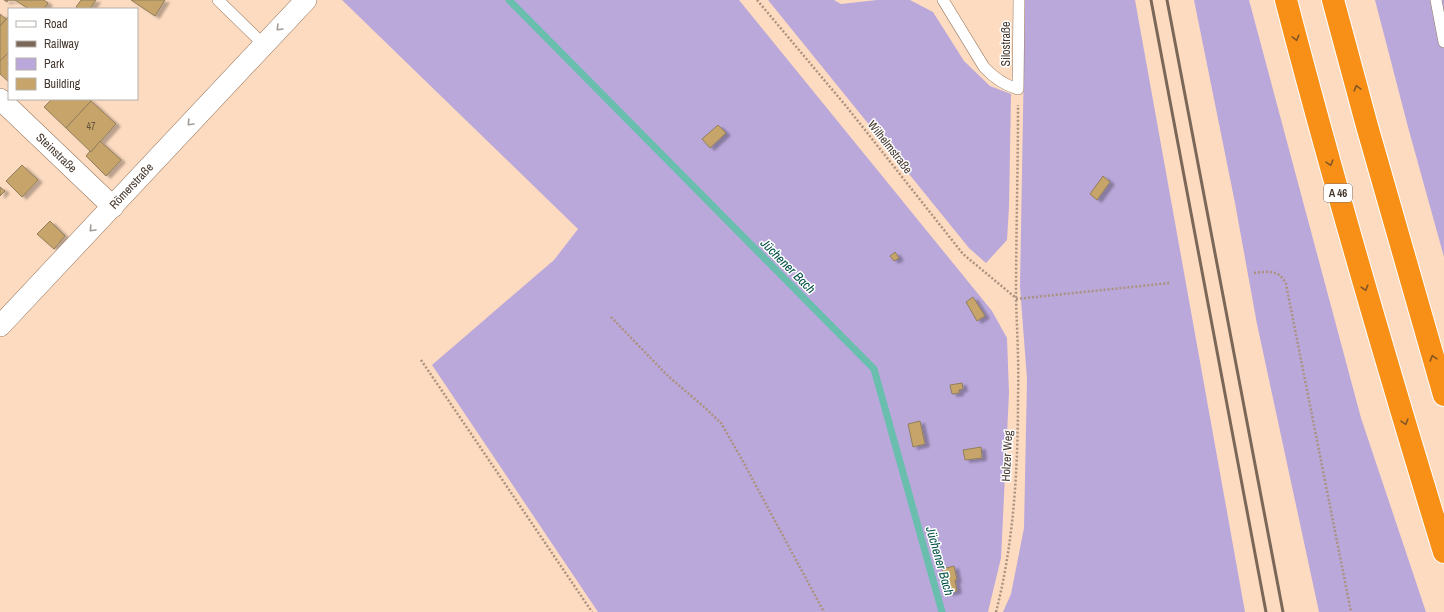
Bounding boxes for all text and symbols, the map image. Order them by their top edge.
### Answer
legend [8,8,138,100]
text: Road [44,16,68,32]
street label: Silostraße [998,22,1014,66]
one-way arrow [276,23,284,31]
one-way arrow [1291,34,1299,41]
text: Railway [44,36,79,52]
text: Park [44,56,64,72]
text: Building [44,76,81,92]
one-way arrow [1353,85,1362,92]
street label: Wilhelmstraße [864,117,916,177]
one-way arrow [188,118,195,126]
house number: 47 [86,120,96,133]
street label: Steinstraße [32,129,80,176]
one-way arrow [1325,159,1334,166]
street label: Römerstraße [106,160,157,212]
road number: A 46 [1324,184,1352,202]
one-way arrow [90,224,97,232]
water label: Jüchener Bach [756,234,819,297]
one-way arrow [1360,285,1369,292]
one-way arrow [1429,355,1438,362]
one-way arrow [1400,418,1409,425]
street label: Holzer Weg [998,429,1016,482]
water label: Jüchener Bach [922,524,958,598]

